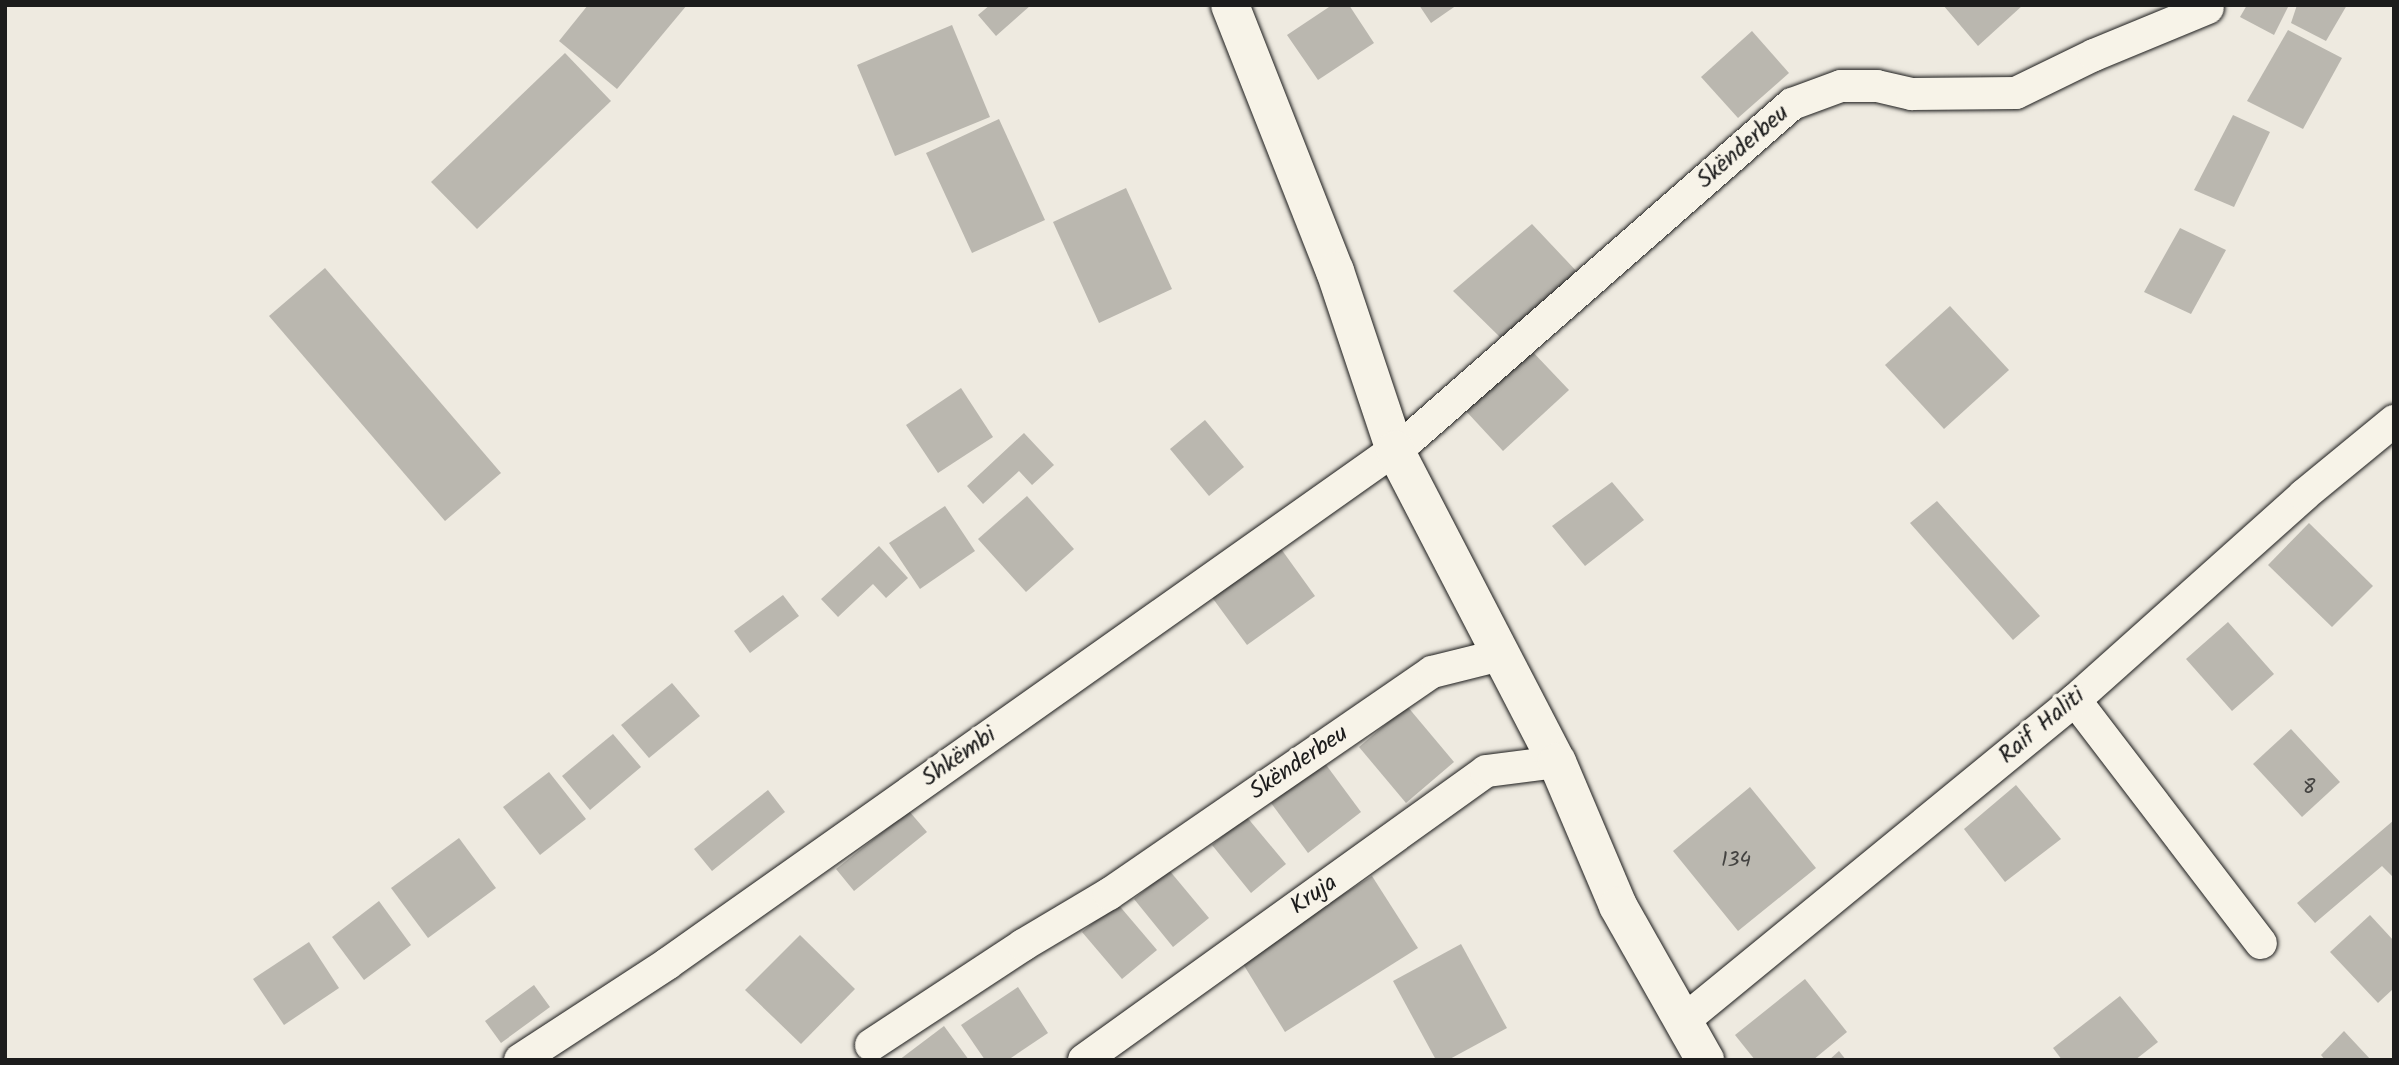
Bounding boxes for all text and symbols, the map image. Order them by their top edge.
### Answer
street label: Skënderbeu [1691,99,1795,195]
street label: Raif Haliti [1993,682,2091,770]
street label: Skënderbeu [1244,719,1354,807]
street label: Shkëmbi [916,721,1002,793]
house number: 8 [2303,775,2315,801]
house number: 134 [1721,848,1751,874]
street label: Kruja [1285,869,1343,921]

